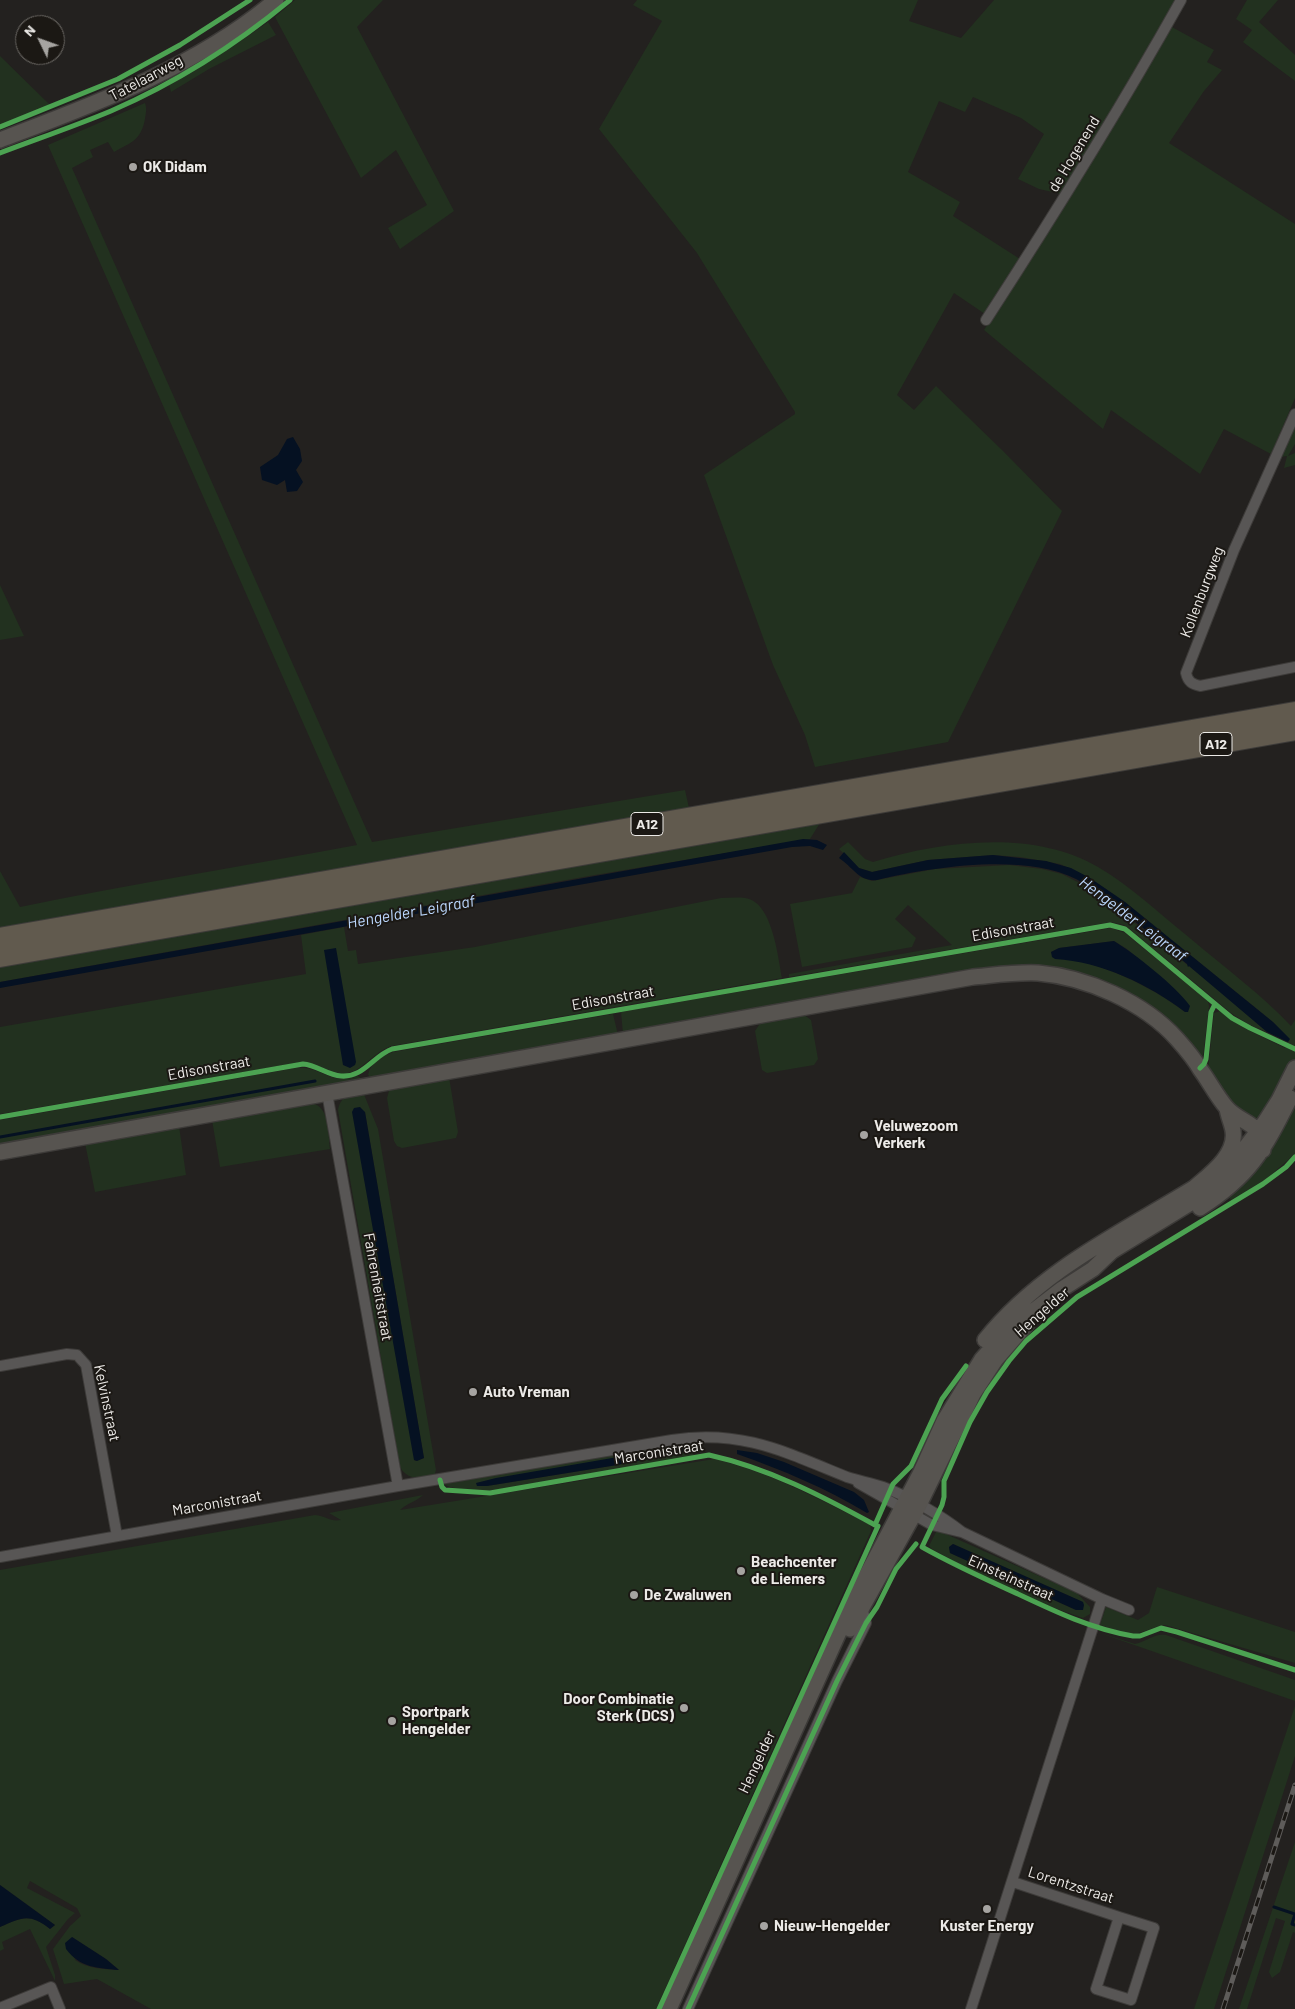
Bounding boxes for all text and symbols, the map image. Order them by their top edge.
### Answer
north arrow [15,15,65,65]
text: N [20,21,39,39]
street label: Tatelaarweg [106,51,186,105]
street label: de Hogenend [1044,113,1104,195]
place label: OK Didam [143,158,207,176]
marker: OK Didam [127,161,139,173]
street label: Kollenburgweg [1176,544,1228,640]
road number: A12 [1200,732,1232,756]
road number: A12 [631,812,663,836]
water label: Hengelder Leigraaf [1075,872,1191,966]
water label: Hengelder Leigraaf [345,891,477,933]
street label: Edisonstraat [970,913,1056,945]
street label: Edisonstraat [570,982,656,1014]
street label: Edisonstraat [166,1052,252,1084]
place label: Veluwezoom Verkerk [874,1117,958,1152]
marker: Veluwezoom Verkerk [858,1129,870,1141]
street label: Fahrenheitstraat [360,1232,396,1342]
street label: Hengelder [1011,1283,1073,1341]
street label: Kelvinstraat [90,1363,124,1443]
place label: Auto Vreman [483,1383,570,1401]
marker: Auto Vreman [467,1386,479,1398]
street label: Marconistraat [613,1436,705,1468]
street label: Marconistraat [171,1486,263,1520]
street label: Einsteinstraat [965,1551,1057,1605]
place label: Beachcenter de Liemers [751,1553,836,1588]
marker: Beachcenter de Liemers [735,1565,747,1577]
place label: De Zwaluwen [644,1586,732,1604]
marker: De Zwaluwen [628,1589,640,1601]
place label: Door Combinatie Sterk (DCS) [563,1690,674,1725]
marker: Door Combinatie Sterk (DCS) [678,1702,690,1714]
place label: Sportpark Hengelder [402,1703,470,1738]
marker: Sportpark Hengelder [386,1715,398,1727]
street label: Hengelder [735,1728,779,1796]
street label: Lorentzstraat [1026,1863,1116,1907]
marker: Kuster Energy [981,1903,993,1915]
place label: Nieuw-Hengelder [774,1917,890,1935]
place label: Kuster Energy [940,1917,1034,1935]
marker: Nieuw-Hengelder [758,1920,770,1932]

